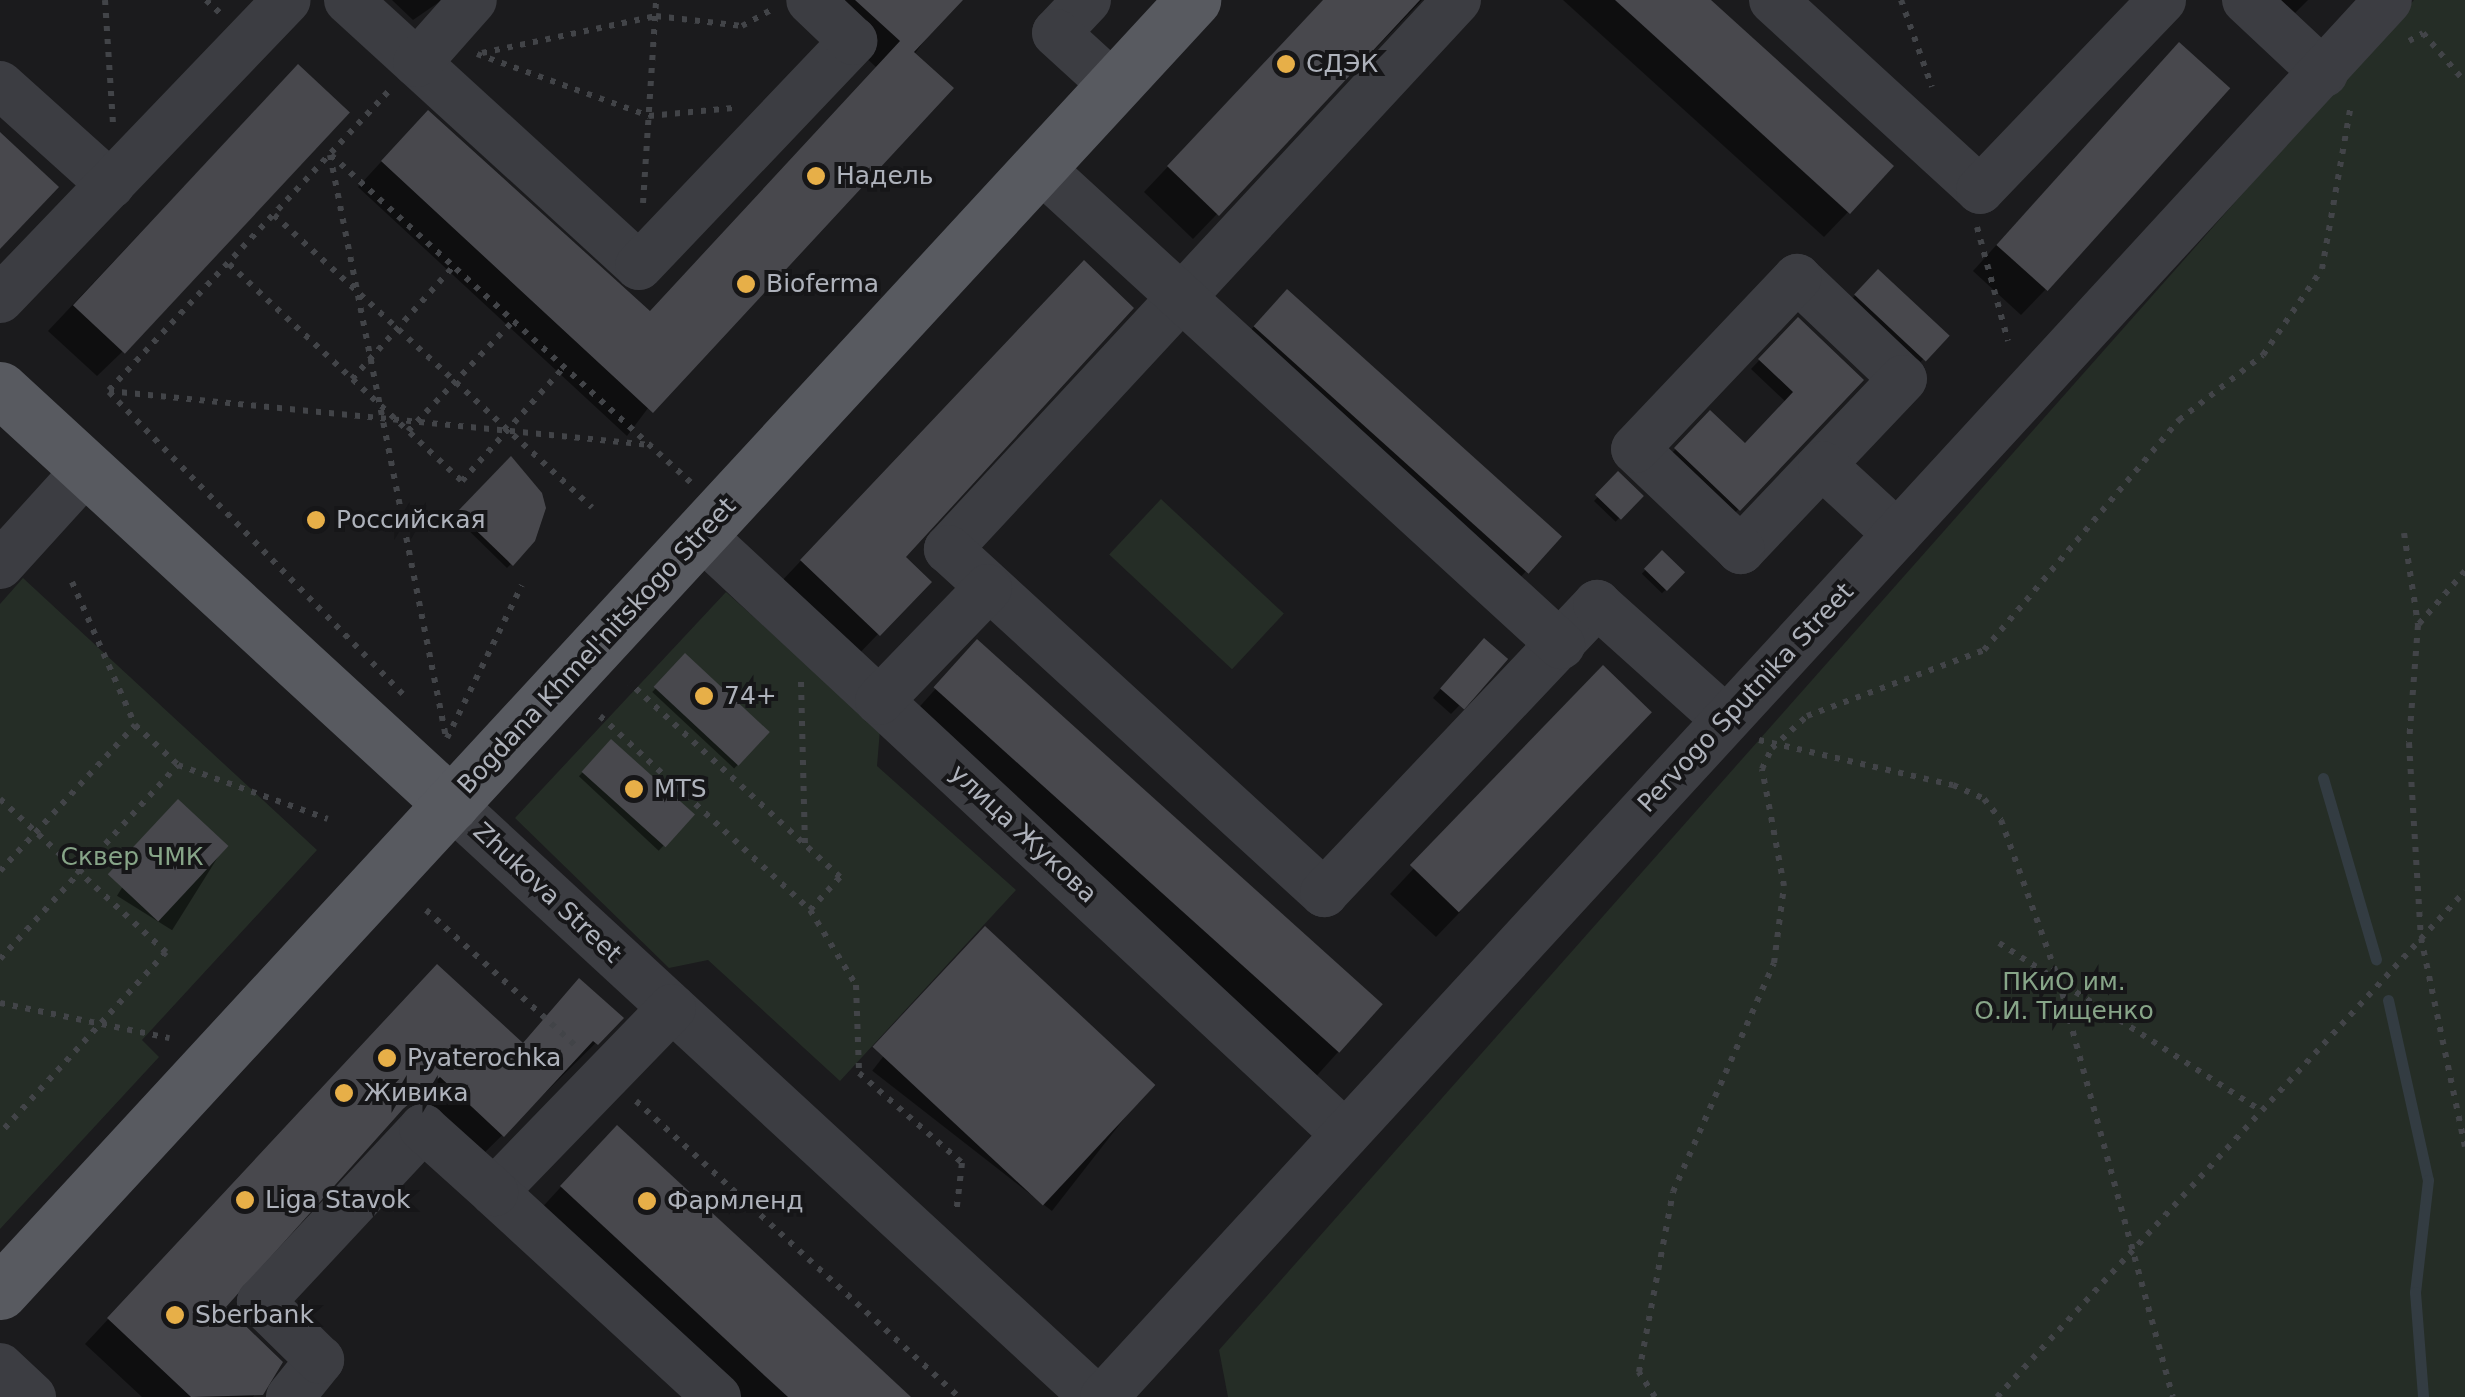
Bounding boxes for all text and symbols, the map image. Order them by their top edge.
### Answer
place label: СДЭК [1306,49,1378,79]
marker: СДЭК [1275,53,1297,75]
place label: Надель [836,161,933,191]
marker: Надель [805,165,827,187]
place label: Bioferma [766,269,879,299]
marker: Bioferma [735,273,757,295]
street label: Bogdana Khmel'nitskogo Street [452,492,742,800]
place label: Российская [336,505,486,535]
marker: Российская [305,509,327,531]
street label: Pervogo Sputnika Street [1632,577,1860,819]
place label: 74+ [724,681,777,711]
marker: 74+ [693,685,715,707]
street label: улица Жукова [943,758,1103,910]
place label: MTS [654,774,707,804]
marker: MTS [623,778,645,800]
street label: Zhukova Street [467,817,627,969]
park label: Сквер ЧМК [61,842,203,872]
park label: ПКиО им. О.И. Тищенко [1974,968,2154,1027]
place label: Pyaterochka [407,1043,561,1073]
marker: Pyaterochka [376,1047,398,1069]
place label: Живика [364,1078,469,1108]
marker: Живика [333,1082,355,1104]
place label: Liga Stavok [265,1185,411,1215]
place label: Фармленд [667,1186,804,1216]
marker: Liga Stavok [234,1189,256,1211]
marker: Фармленд [636,1190,658,1212]
place label: Sberbank [195,1300,314,1330]
marker: Sberbank [164,1304,186,1326]

